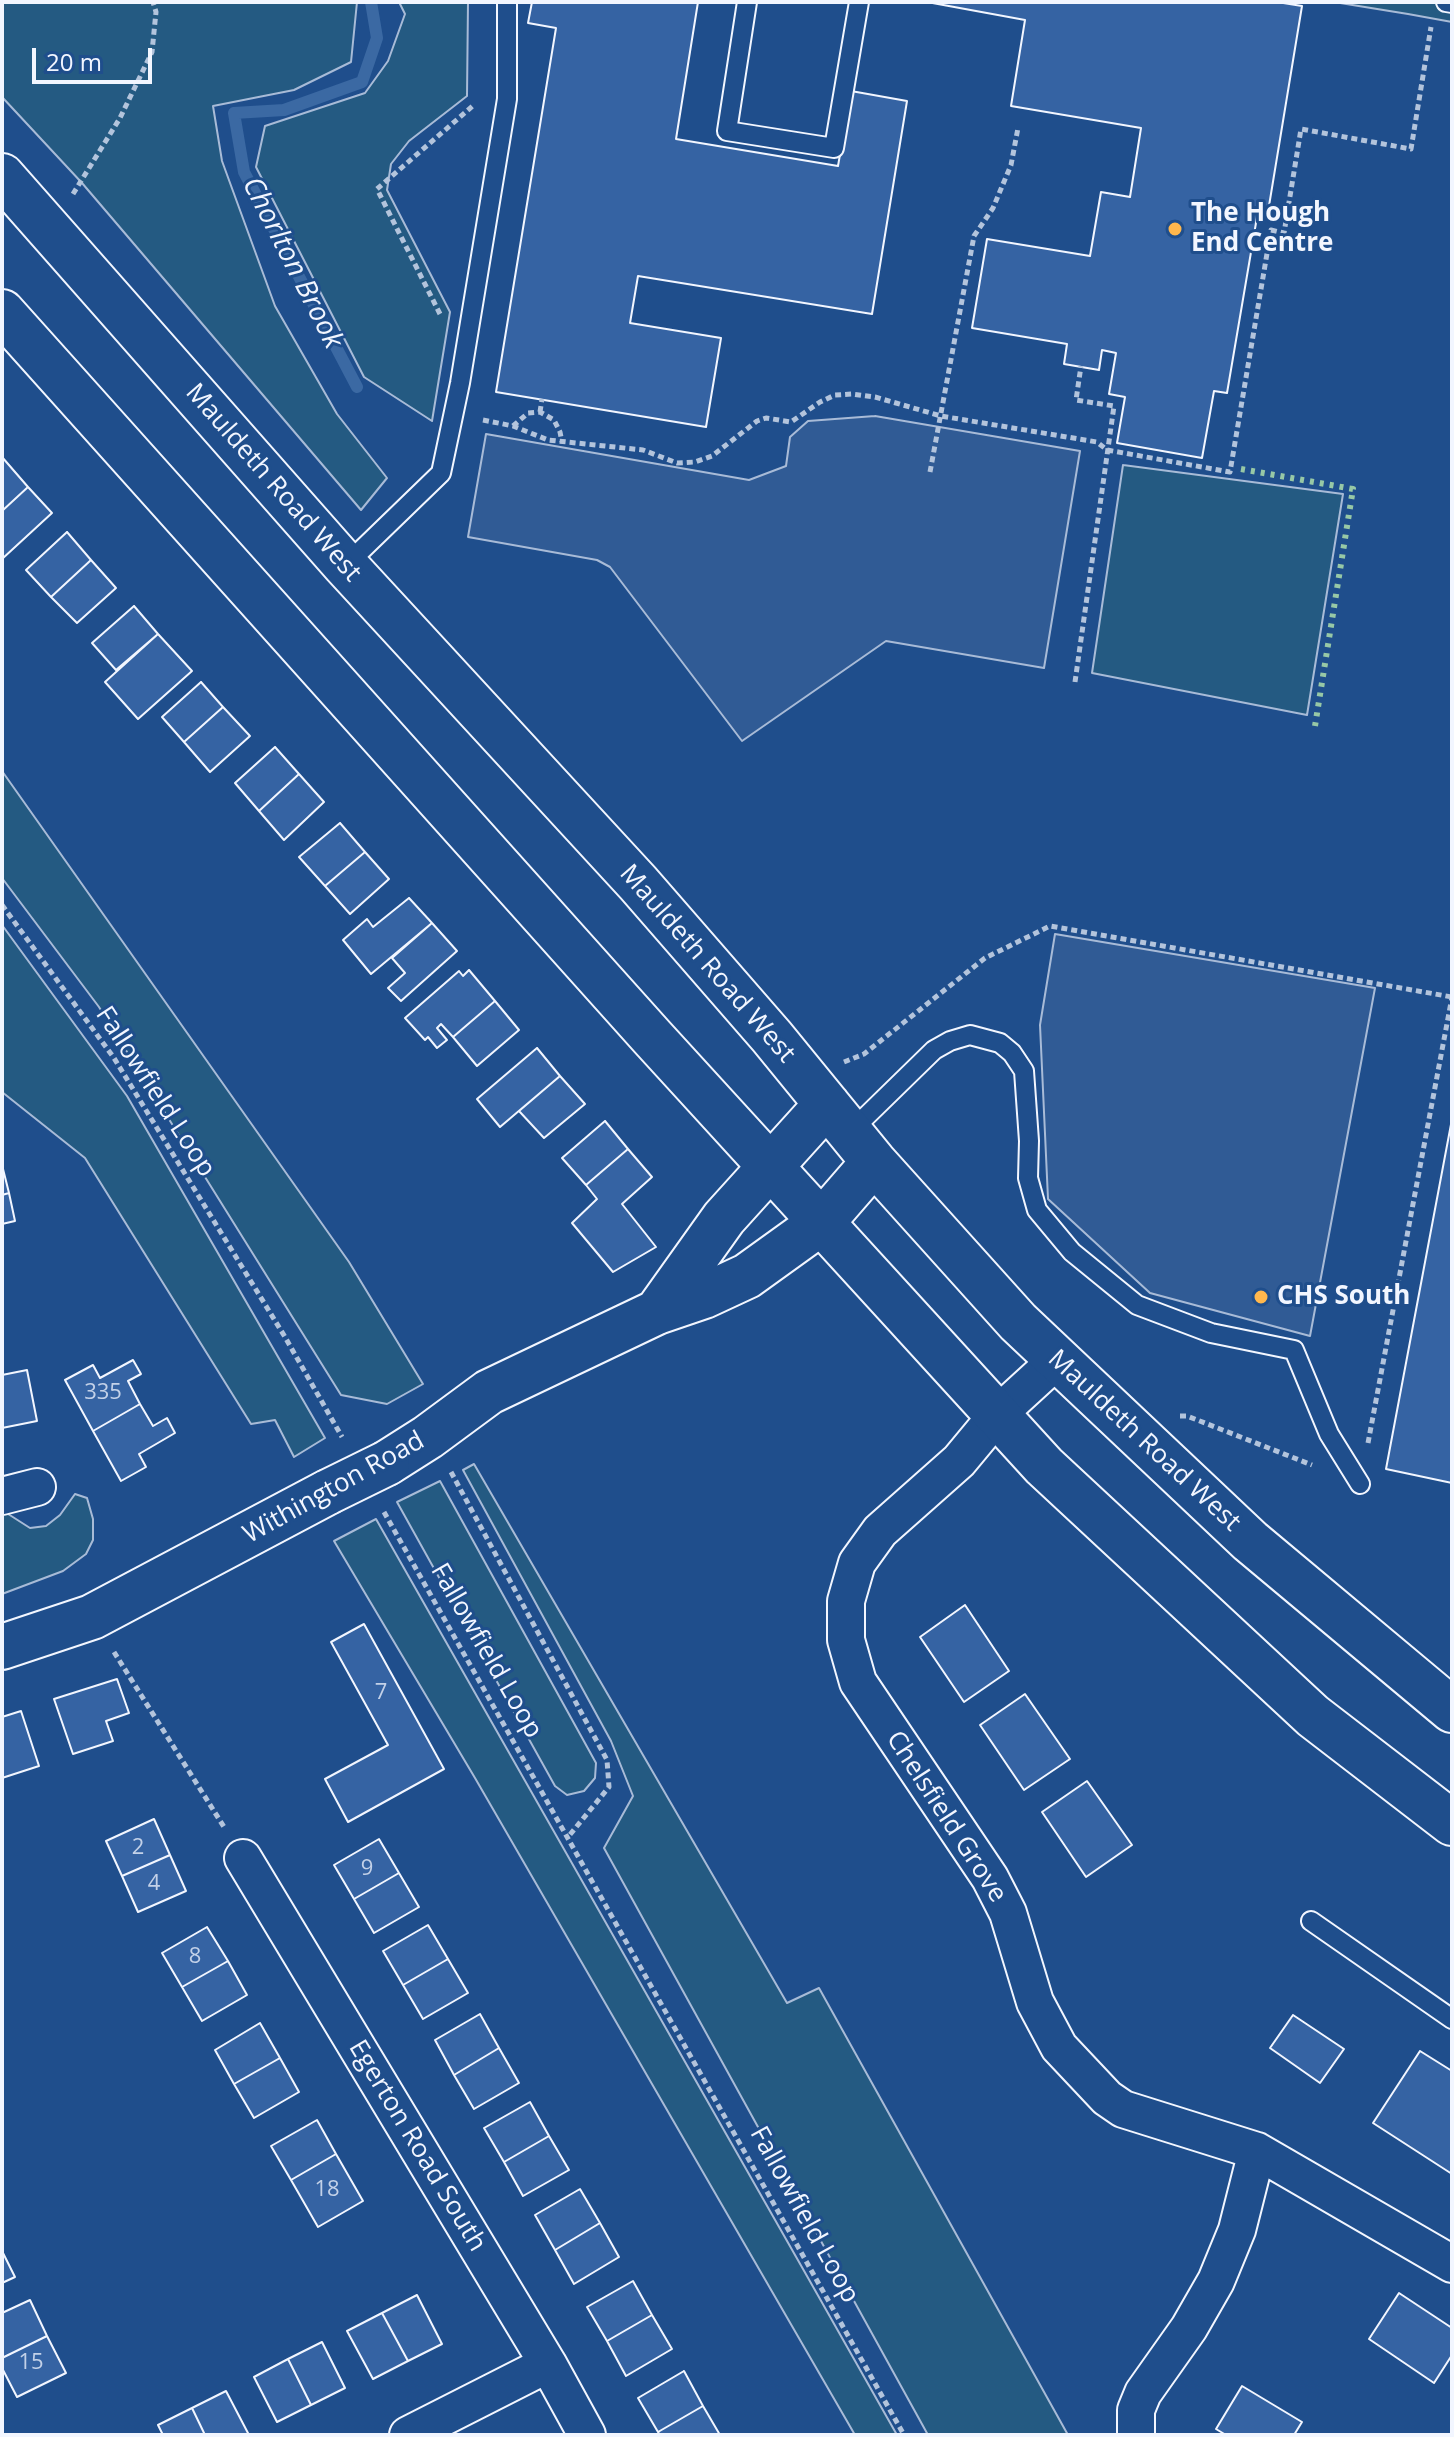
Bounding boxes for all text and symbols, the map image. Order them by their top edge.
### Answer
scale bar [36,32,156,82]
text: 20 m [46,45,102,78]
water label: Chorlton Brook [234,172,350,354]
place label: The Hough End Centre [1191,198,1333,260]
marker: The Hough End Centre [1166,220,1184,238]
street label: Mauldeth Road West [179,378,367,588]
street label: Mauldeth Road West [613,859,801,1069]
street label: Fallowfield Loop [88,1001,222,1183]
place label: CHS South [1277,1281,1410,1313]
marker: CHS South [1252,1288,1270,1306]
street label: Mauldeth Road West [1041,1344,1247,1538]
house number: 335 [84,1380,122,1406]
street label: Withington Road [238,1425,430,1551]
street label: Fallowfield Loop [423,1558,549,1744]
house number: 7 [375,1680,387,1706]
street label: Chelsfield Grove [879,1726,1013,1908]
house number: 2 [132,1835,144,1861]
house number: 9 [361,1856,373,1882]
house number: 4 [148,1871,160,1897]
house number: 8 [189,1944,201,1970]
street label: Egerton Road South [342,2035,492,2257]
street label: Fallowfield Loop [743,2121,865,2309]
house number: 18 [314,2177,340,2203]
house number: 15 [18,2350,44,2376]

